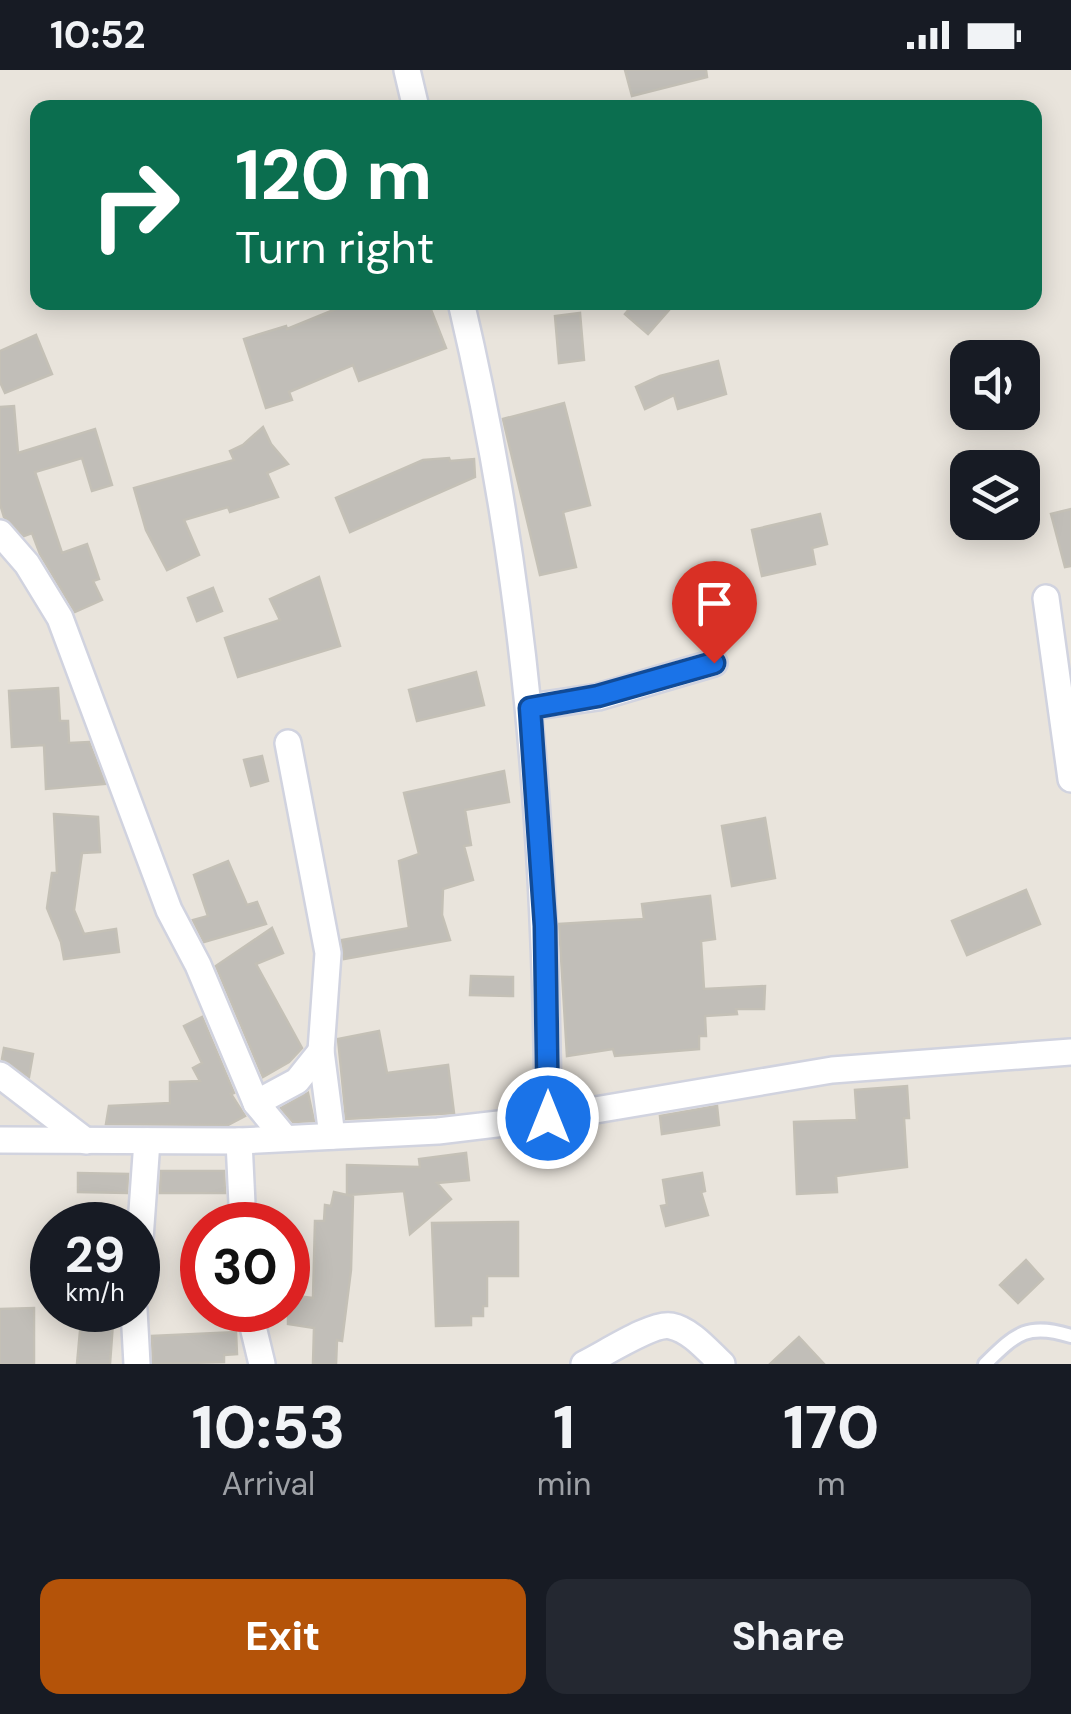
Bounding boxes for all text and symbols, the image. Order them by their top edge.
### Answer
text: 10:52 [50,10,146,60]
text: 120 m [235,130,432,221]
icon: right [70,140,200,270]
text: Turn right [235,218,434,277]
map controls [950,340,1040,540]
button: sound [950,340,1040,430]
button: layers [950,450,1040,540]
pin [672,561,757,664]
icon: arrive [687,576,742,631]
position arrow [496,1066,600,1170]
speed limit sign: 30 [180,1202,310,1332]
text: 29 [65,1222,125,1288]
text: km/h [65,1276,125,1309]
text: 10:53 [192,1388,345,1467]
text: 1 [553,1388,575,1467]
text: 170 [783,1388,879,1467]
text: Arrival [222,1463,315,1505]
text: min [537,1463,591,1505]
text: m [817,1463,845,1505]
button: Exit [40,1579,526,1694]
button: Share [546,1579,1031,1694]

